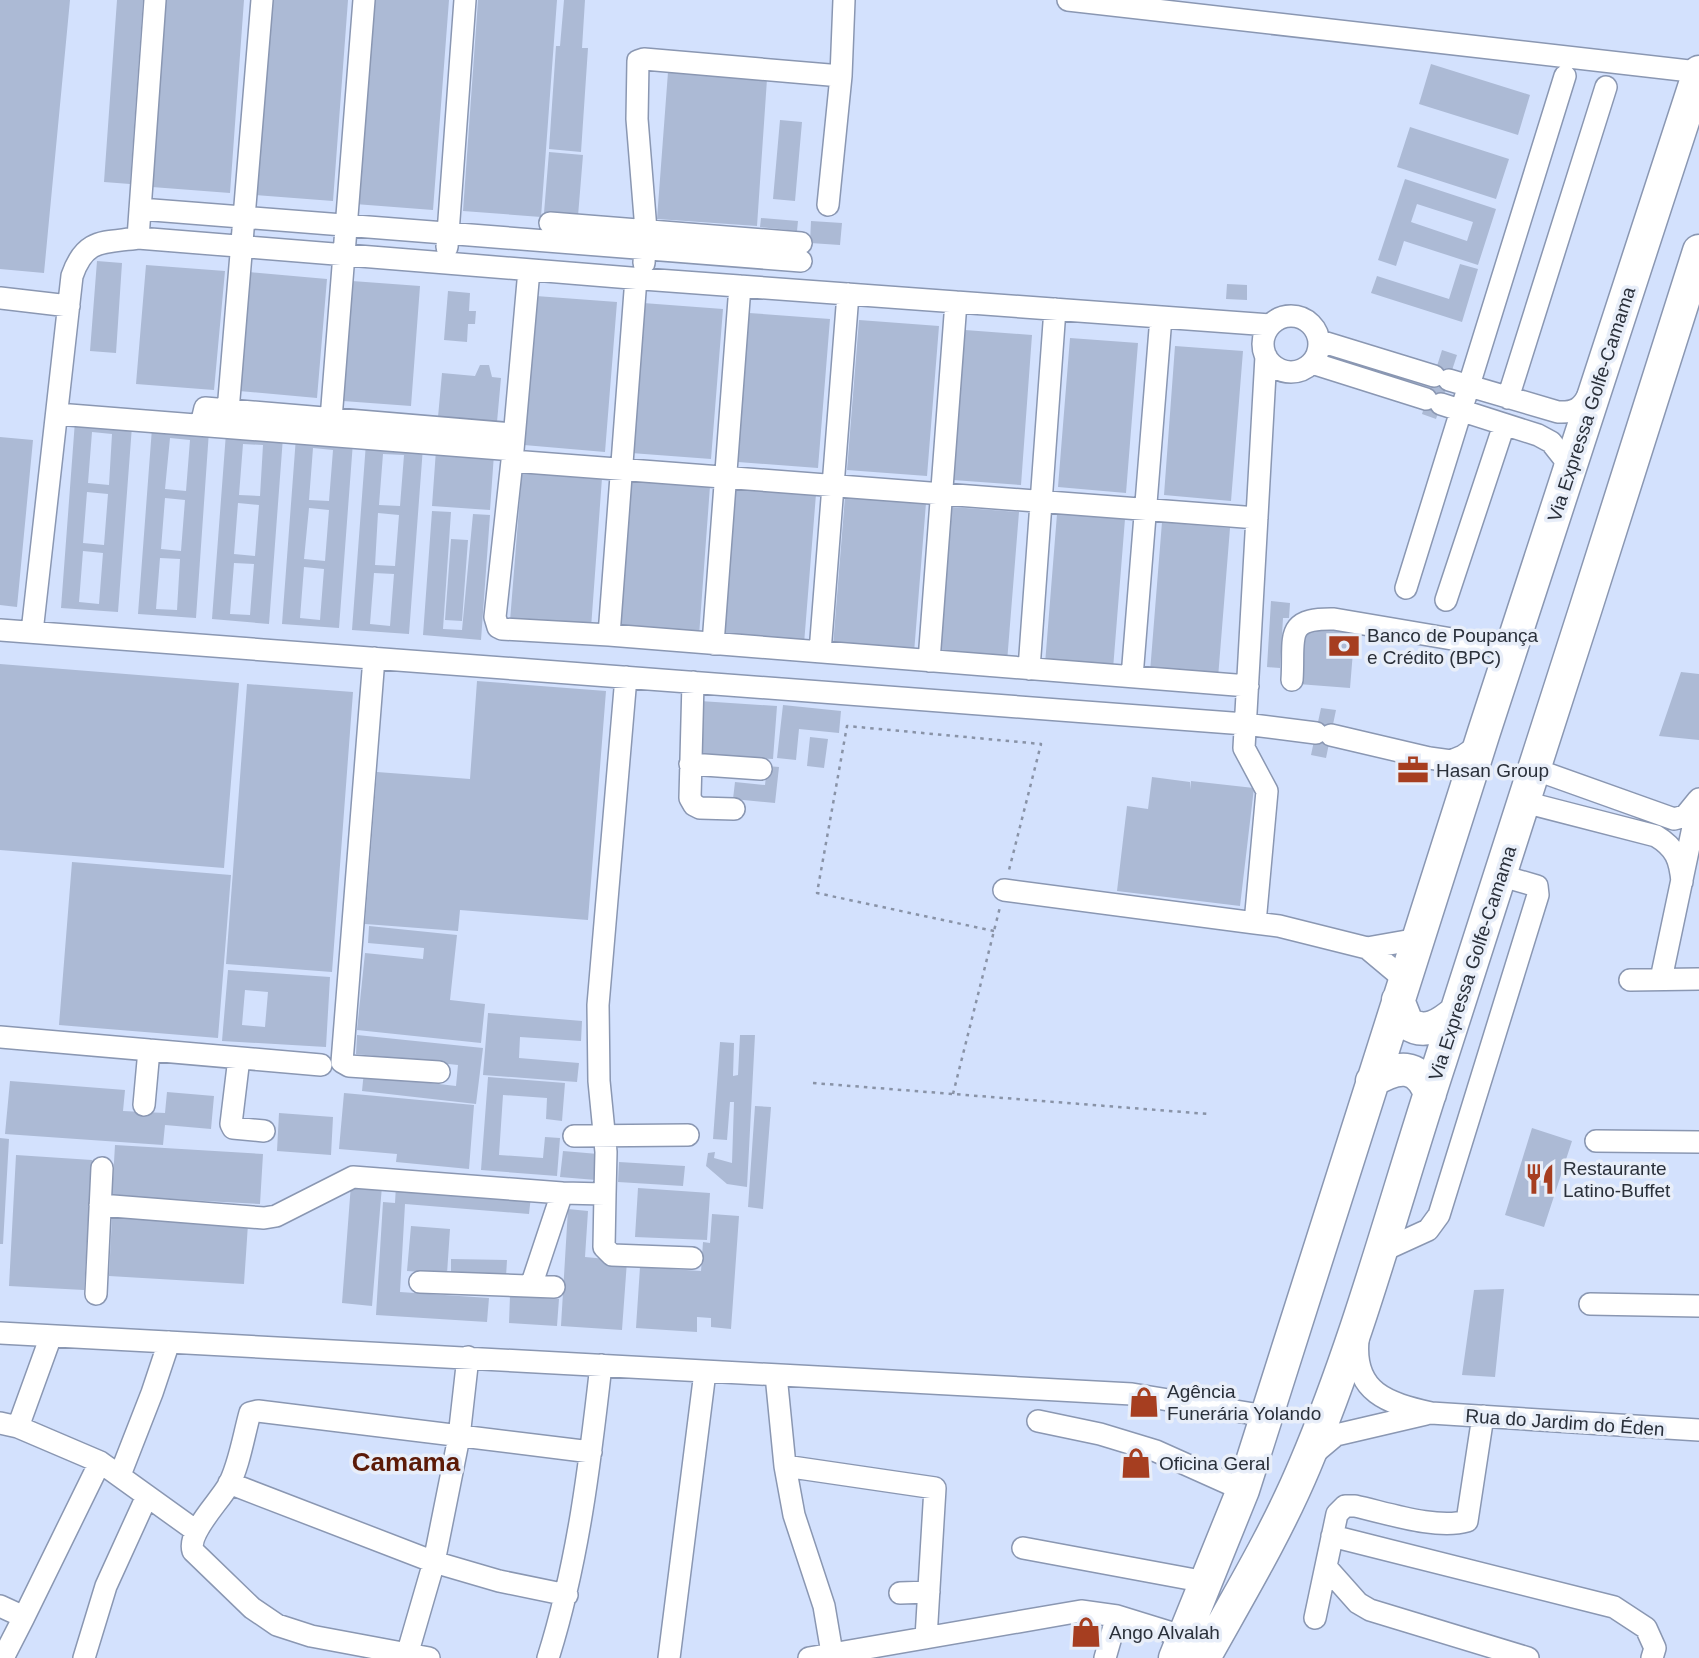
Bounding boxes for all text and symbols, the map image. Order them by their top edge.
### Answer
street label: Via Expressa Golfe-Camama [1544,284,1640,524]
place label: Banco de Poupança e Crédito (BPC) [1367,625,1539,668]
bank icon: Banco de Poupança e Crédito (BPC) [1327,629,1361,663]
office icon: Hasan Group [1396,753,1430,787]
place label: Hasan Group [1436,760,1549,781]
street label: Via Expressa Golfe-Camama [1425,843,1521,1083]
place label: Restaurante Latino-Buffet [1563,1158,1671,1201]
restaurant icon: Restaurante Latino-Buffet [1523,1162,1557,1196]
place label: Agência Funerária Yolando [1167,1381,1321,1424]
shop icon: Agência Funerária Yolando [1127,1385,1161,1419]
street label: Rua do Jardim do Éden [1465,1405,1665,1440]
shop icon: Oficina Geral [1119,1446,1153,1480]
district label: Camama [352,1447,461,1477]
place label: Oficina Geral [1159,1453,1270,1474]
shop icon: Ango Alvalah [1069,1615,1103,1649]
place label: Ango Alvalah [1109,1622,1220,1643]

